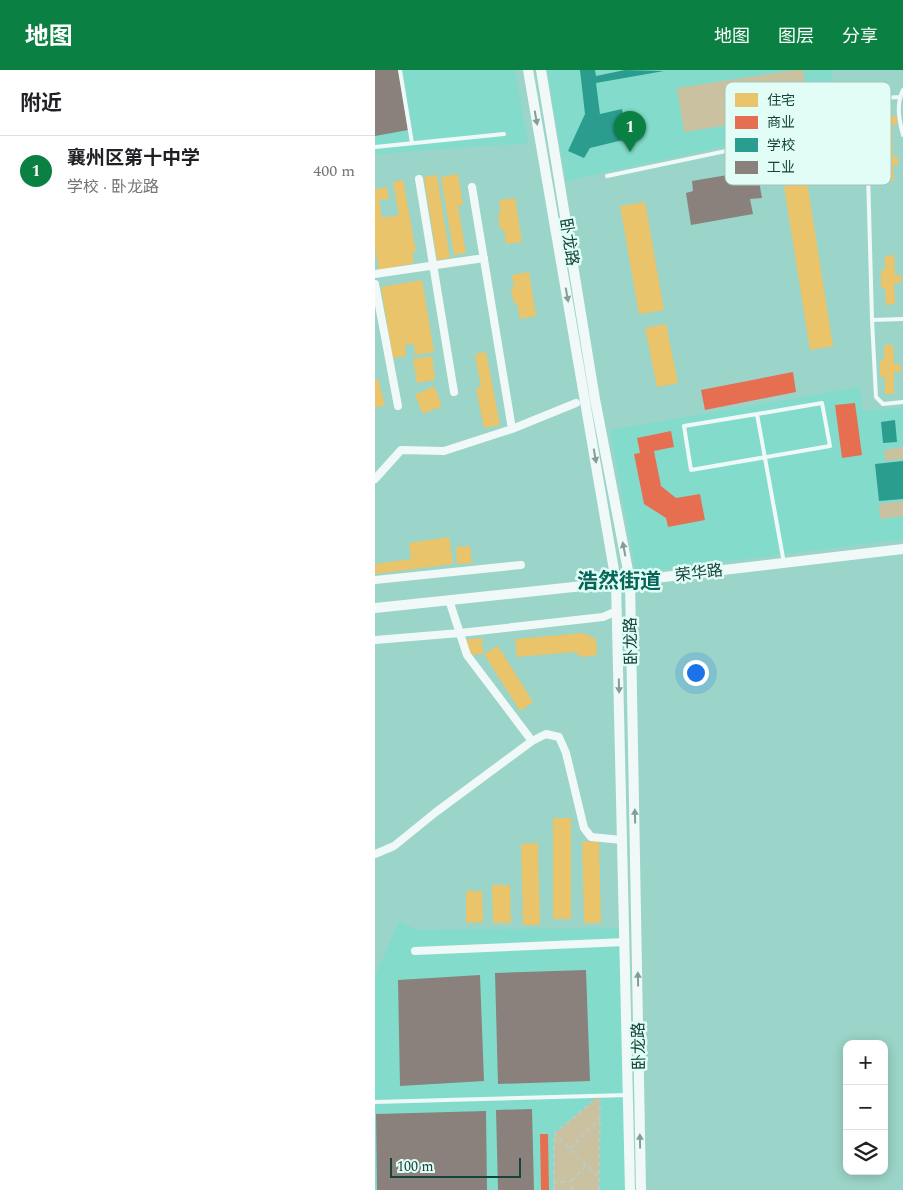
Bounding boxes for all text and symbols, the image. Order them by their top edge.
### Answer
text: 地图 [25,19,73,55]
text: 地图 [714,23,750,50]
text: 图层 [778,23,814,50]
text: 分享 [842,23,878,50]
legend [725,82,891,185]
text: 附近 [20,88,62,120]
text: 住宅 [767,90,795,111]
one-way arrow [533,110,541,126]
pin: 1 [614,111,646,152]
text: 商业 [767,112,795,133]
text: 学校 [767,135,795,156]
text: 襄州区第十中学 [67,144,200,173]
text: 工业 [767,157,795,178]
text: 1 [32,159,40,183]
text: 400 m [313,159,355,183]
text: 学校 · 卧龙路 [67,175,159,199]
street label: 卧龙路 [553,216,585,268]
one-way arrow [564,288,572,304]
one-way arrow [591,448,599,464]
one-way arrow [620,542,628,557]
street label: 荣华路 [674,558,724,588]
district label: 浩然街道 [577,566,661,598]
street label: 卧龙路 [619,617,643,665]
your location [683,660,709,686]
one-way arrow [615,678,623,694]
one-way arrow [630,808,638,824]
one-way arrow [633,971,641,987]
street label: 卧龙路 [627,1022,651,1070]
map controls [843,1040,888,1175]
button: + [843,1040,888,1085]
button: − [843,1085,888,1130]
button: layers [843,1130,888,1175]
one-way arrow [636,1133,644,1149]
scale bar [390,1155,521,1178]
text: 100 m [397,1156,434,1177]

